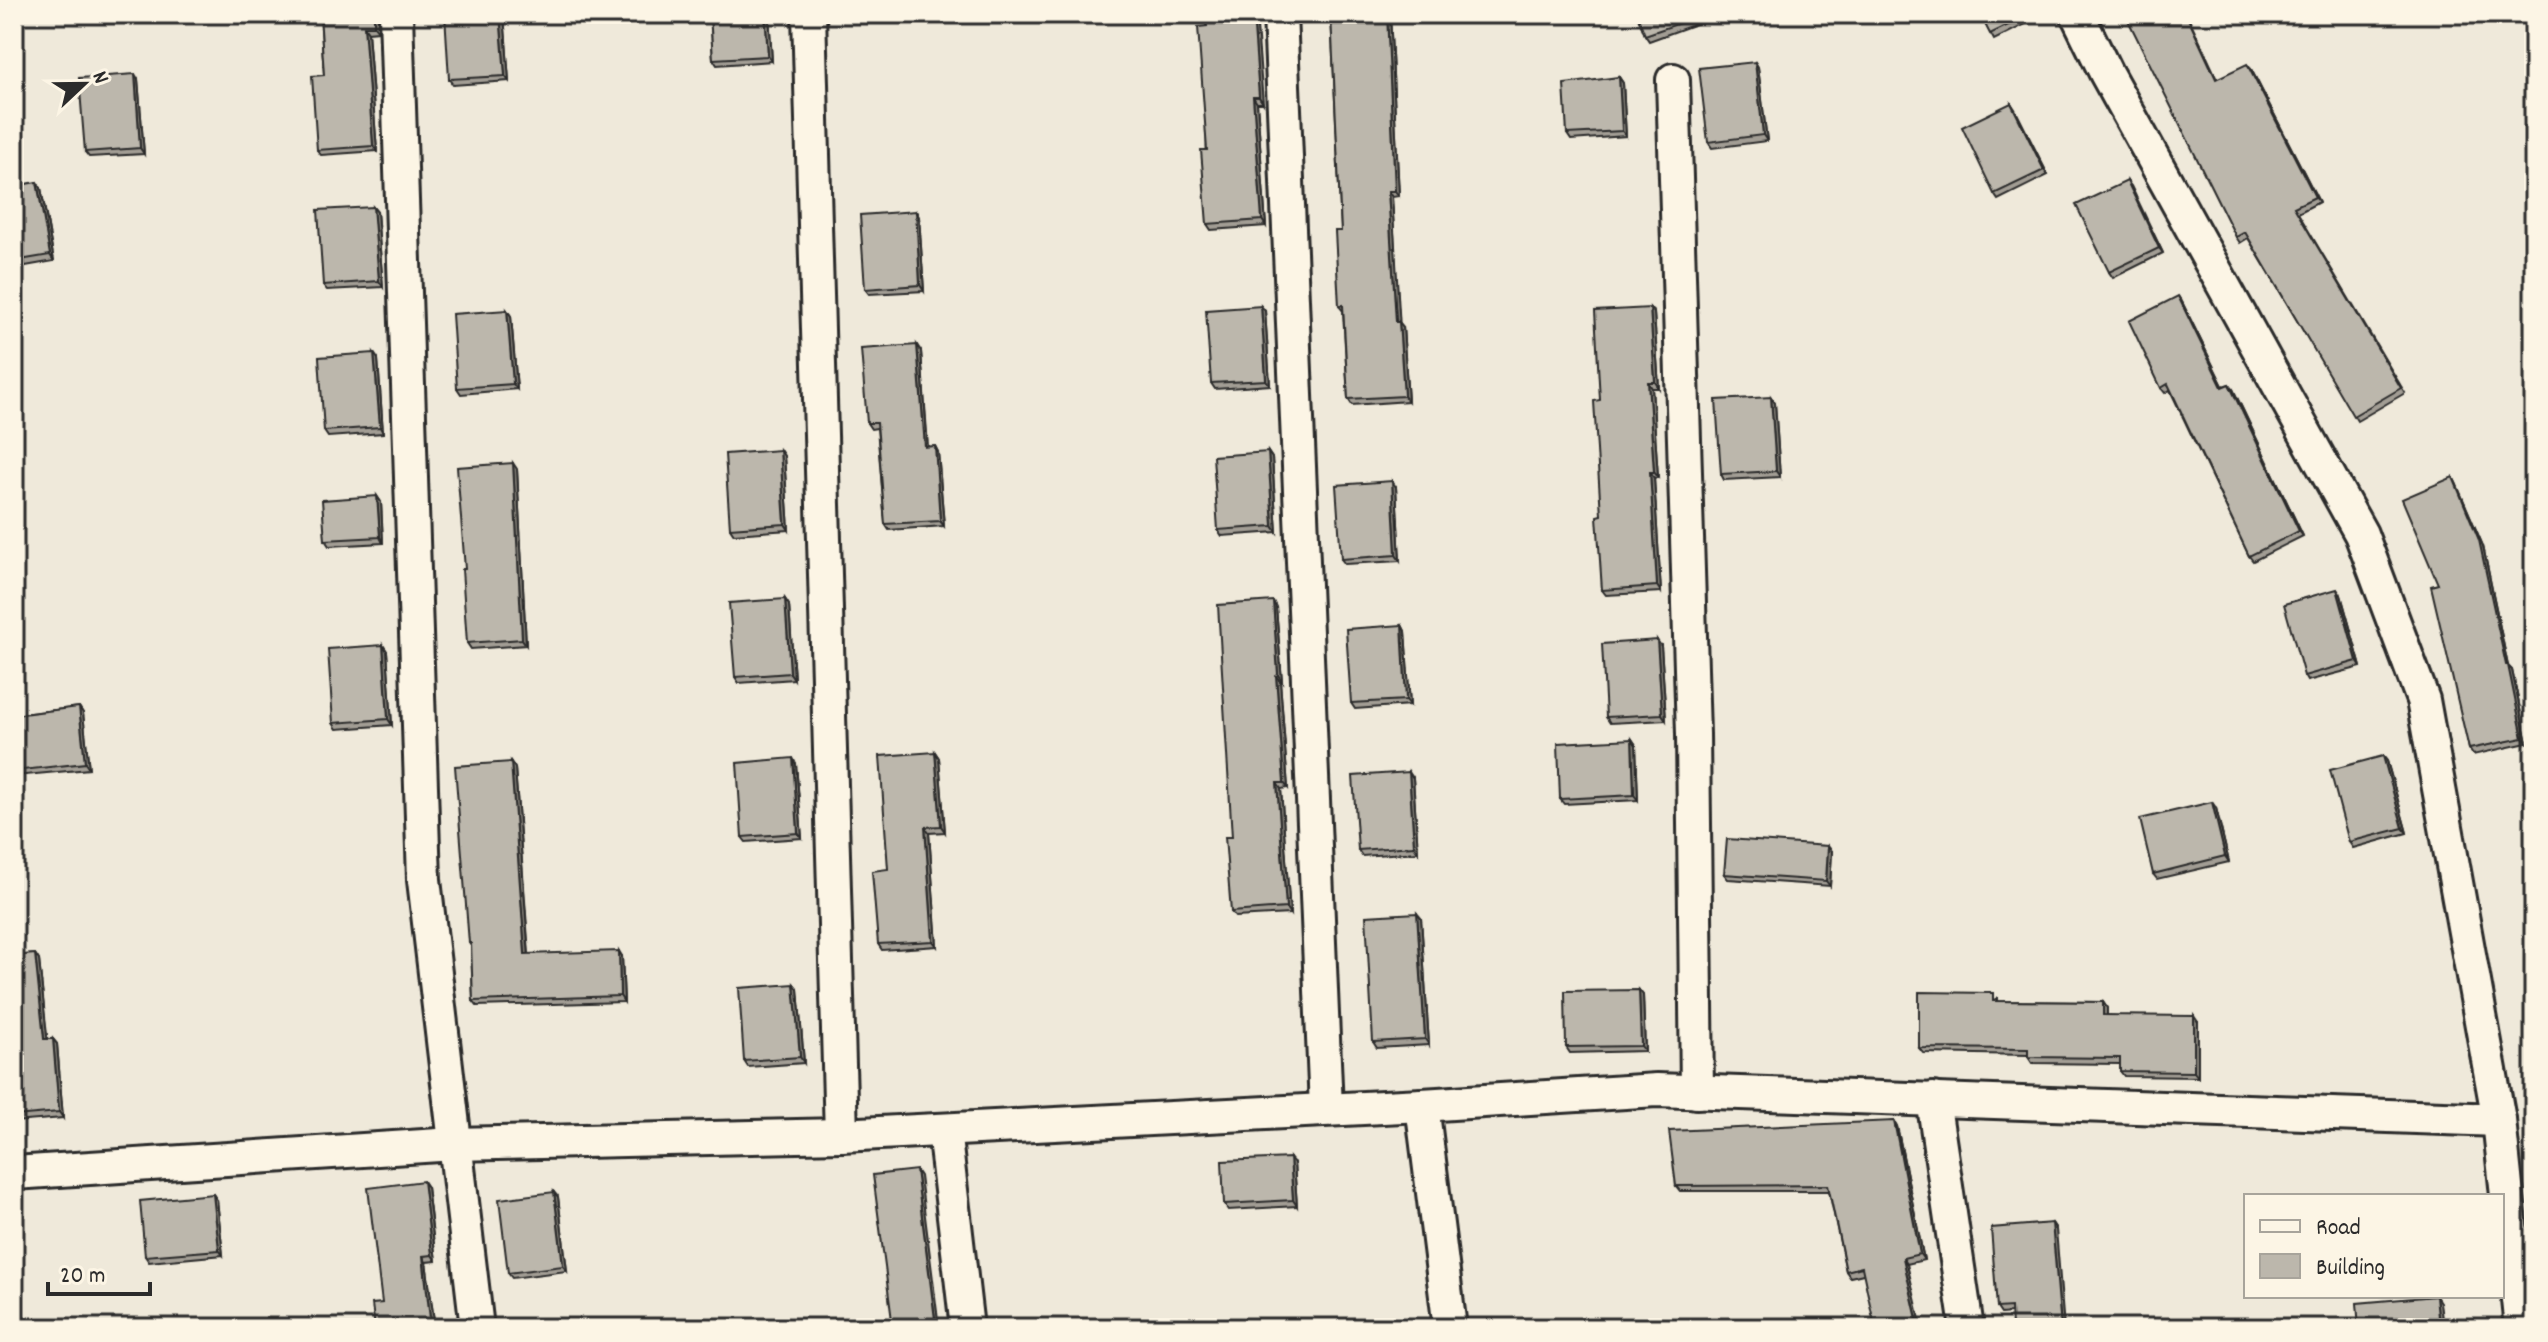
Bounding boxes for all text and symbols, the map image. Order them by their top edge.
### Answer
north arrow [44,44,124,124]
text: N [83,67,116,89]
legend [2244,1194,2504,1298]
text: Road [2316,1212,2361,1246]
scale bar [48,1246,150,1296]
text: Building [2316,1252,2385,1286]
text: 20 m [60,1260,106,1294]

